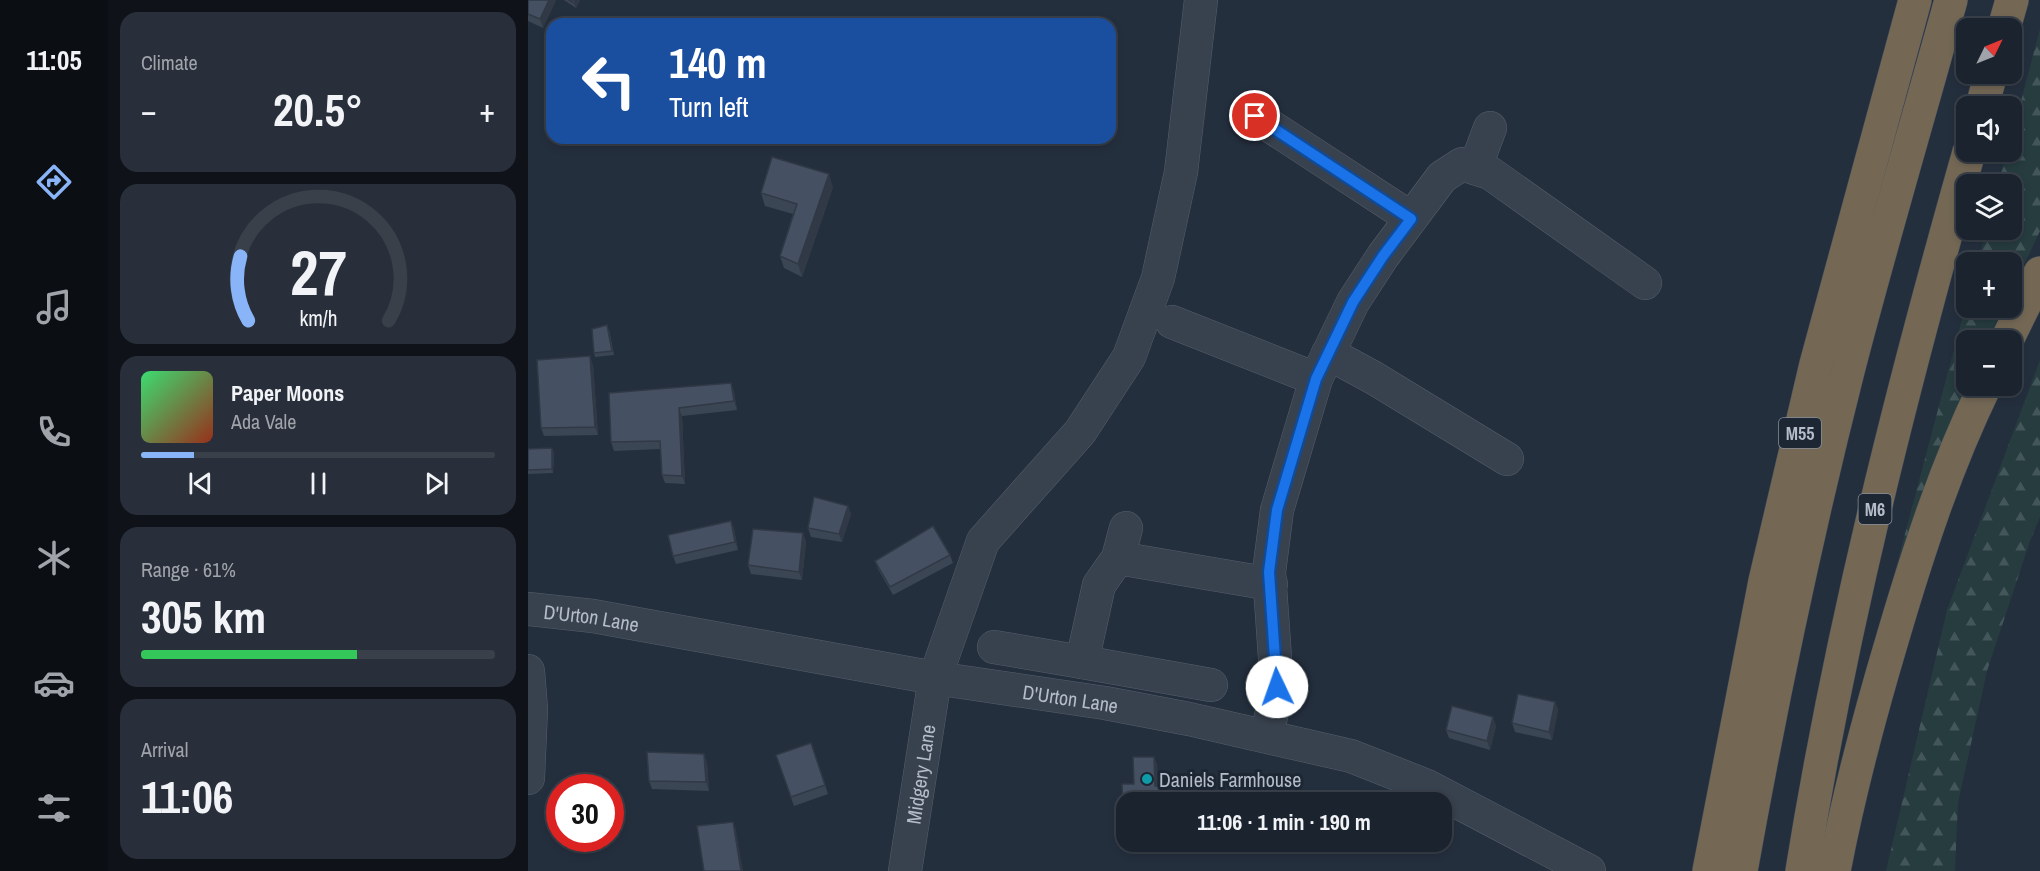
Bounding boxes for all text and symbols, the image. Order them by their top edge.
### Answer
north arrow [1956,18,2022,84]
map controls [1956,18,2022,396]
text: 140 m [669,35,767,91]
text: 11:05 [26,42,82,78]
icon: left [570,42,648,120]
text: Climate [141,49,198,76]
text: 20.5° [273,79,363,140]
text: − [141,88,157,132]
text: + [479,88,495,132]
text: Turn left [669,89,748,125]
pin [1229,90,1280,141]
button: sound [1956,96,2022,162]
icon: arrive [1238,99,1271,132]
icon: directions [33,161,75,203]
button: layers [1956,174,2022,240]
text: 27 [290,230,346,314]
button: + [1956,252,2022,318]
icon: music [33,286,75,328]
text: km/h [299,304,337,333]
button: − [1956,330,2022,396]
text: Paper Moons [231,378,344,408]
text: Ada Vale [231,408,296,435]
icon: phone [33,411,75,453]
road number: M55 [1779,418,1821,448]
icon: previous [184,467,217,500]
icon: pause [302,467,335,500]
icon: next [420,467,453,500]
road number: M6 [1858,494,1892,524]
icon: climate [33,537,75,579]
text: Range · 61% [141,556,236,583]
text: 305 km [141,586,266,647]
street label: D'Urton Lane [542,597,641,638]
position arrow [1245,655,1309,719]
icon: car [33,662,75,704]
street label: D'Urton Lane [1021,678,1121,719]
street label: Midgery Lane [899,723,941,826]
text: Arrival [141,736,188,763]
text: 11:06 [141,766,233,827]
place label: Daniels Farmhouse [1159,766,1301,793]
marker: Daniels Farmhouse [1140,772,1154,786]
speed limit sign: 30 [546,774,624,852]
icon: filters [33,787,75,829]
text: 11:06 · 1 min · 190 m [1197,807,1371,837]

